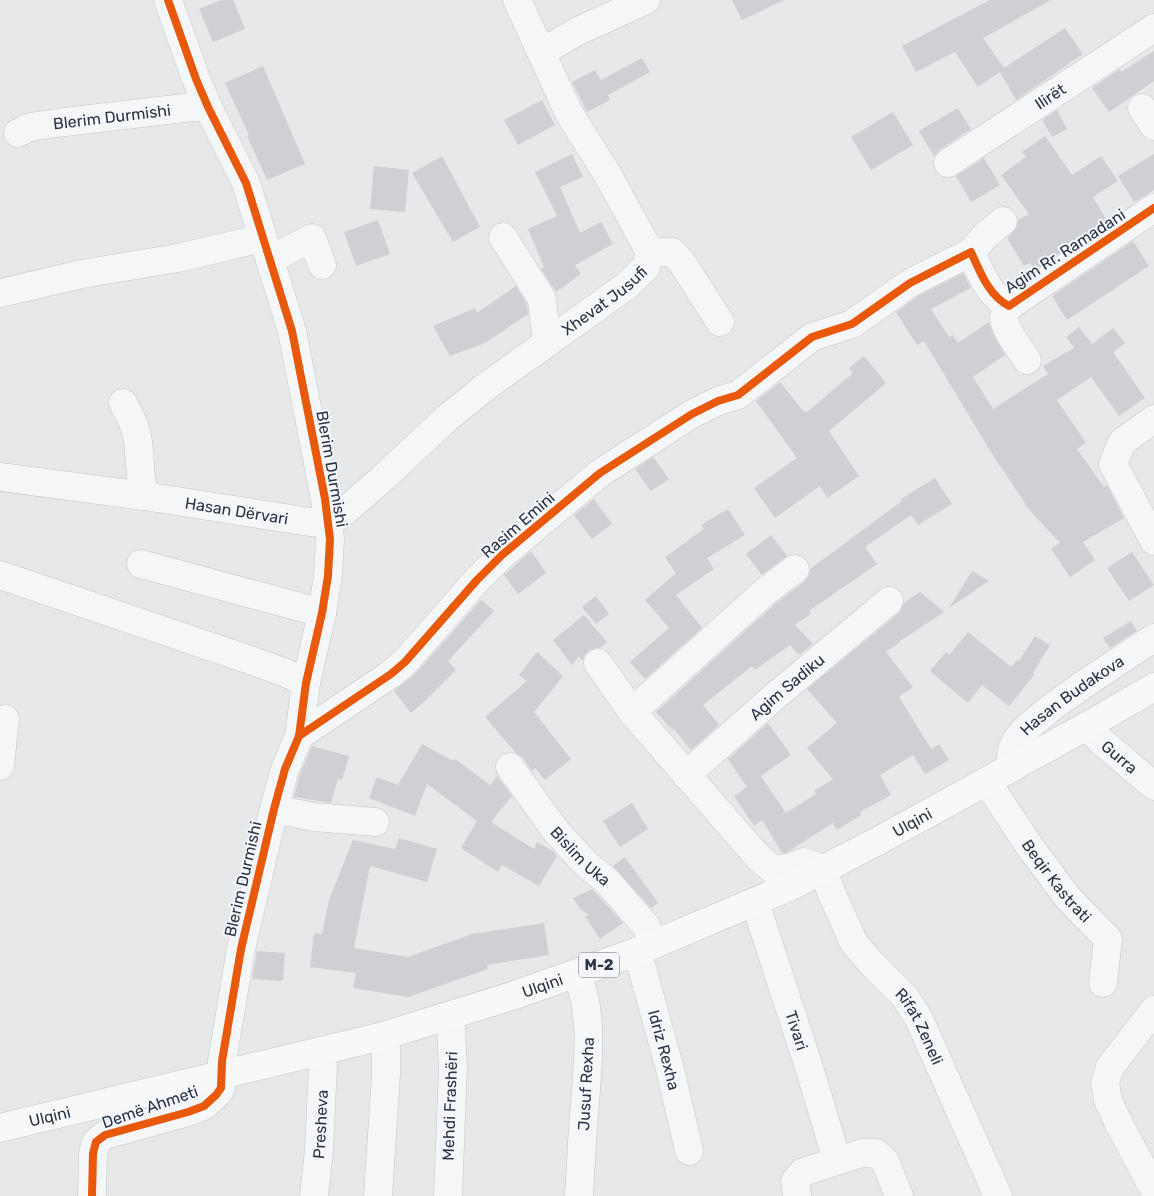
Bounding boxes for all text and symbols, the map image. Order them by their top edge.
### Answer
street label: Ilirët [1031,79,1069,113]
street label: Blerim Durmishi [52,100,172,133]
street label: Agim Rr. Ramadani [1001,205,1129,297]
street label: Xhevat Jusufi [558,262,651,339]
street label: Blerim Durmishi [312,409,352,529]
street label: Rasim Emini [477,488,559,562]
street label: Hasan Dërvari [184,493,290,528]
street label: Agim Sadiku [745,650,828,724]
street label: Hasan Budakova [1016,651,1127,739]
street label: Gurra [1098,736,1142,777]
street label: Ulqini [889,804,935,841]
street label: Blerim Durmishi [220,819,266,939]
street label: Bislim Uka [547,822,614,890]
street label: Beqir Kastrati [1018,836,1096,926]
road number: M-2 [579,952,619,978]
street label: Ulqini [519,969,565,1001]
street label: Rifat Zeneli [892,984,948,1067]
street label: Idriz Rexha [644,1008,684,1092]
street label: Tivari [782,1008,812,1052]
street label: Jusuf Rexha [574,1037,598,1131]
street label: Mehdi Frashëri [439,1051,461,1161]
street label: Demë Ahmeti [99,1082,201,1132]
street label: Presheva [309,1089,331,1160]
street label: Ulqini [27,1102,72,1130]

